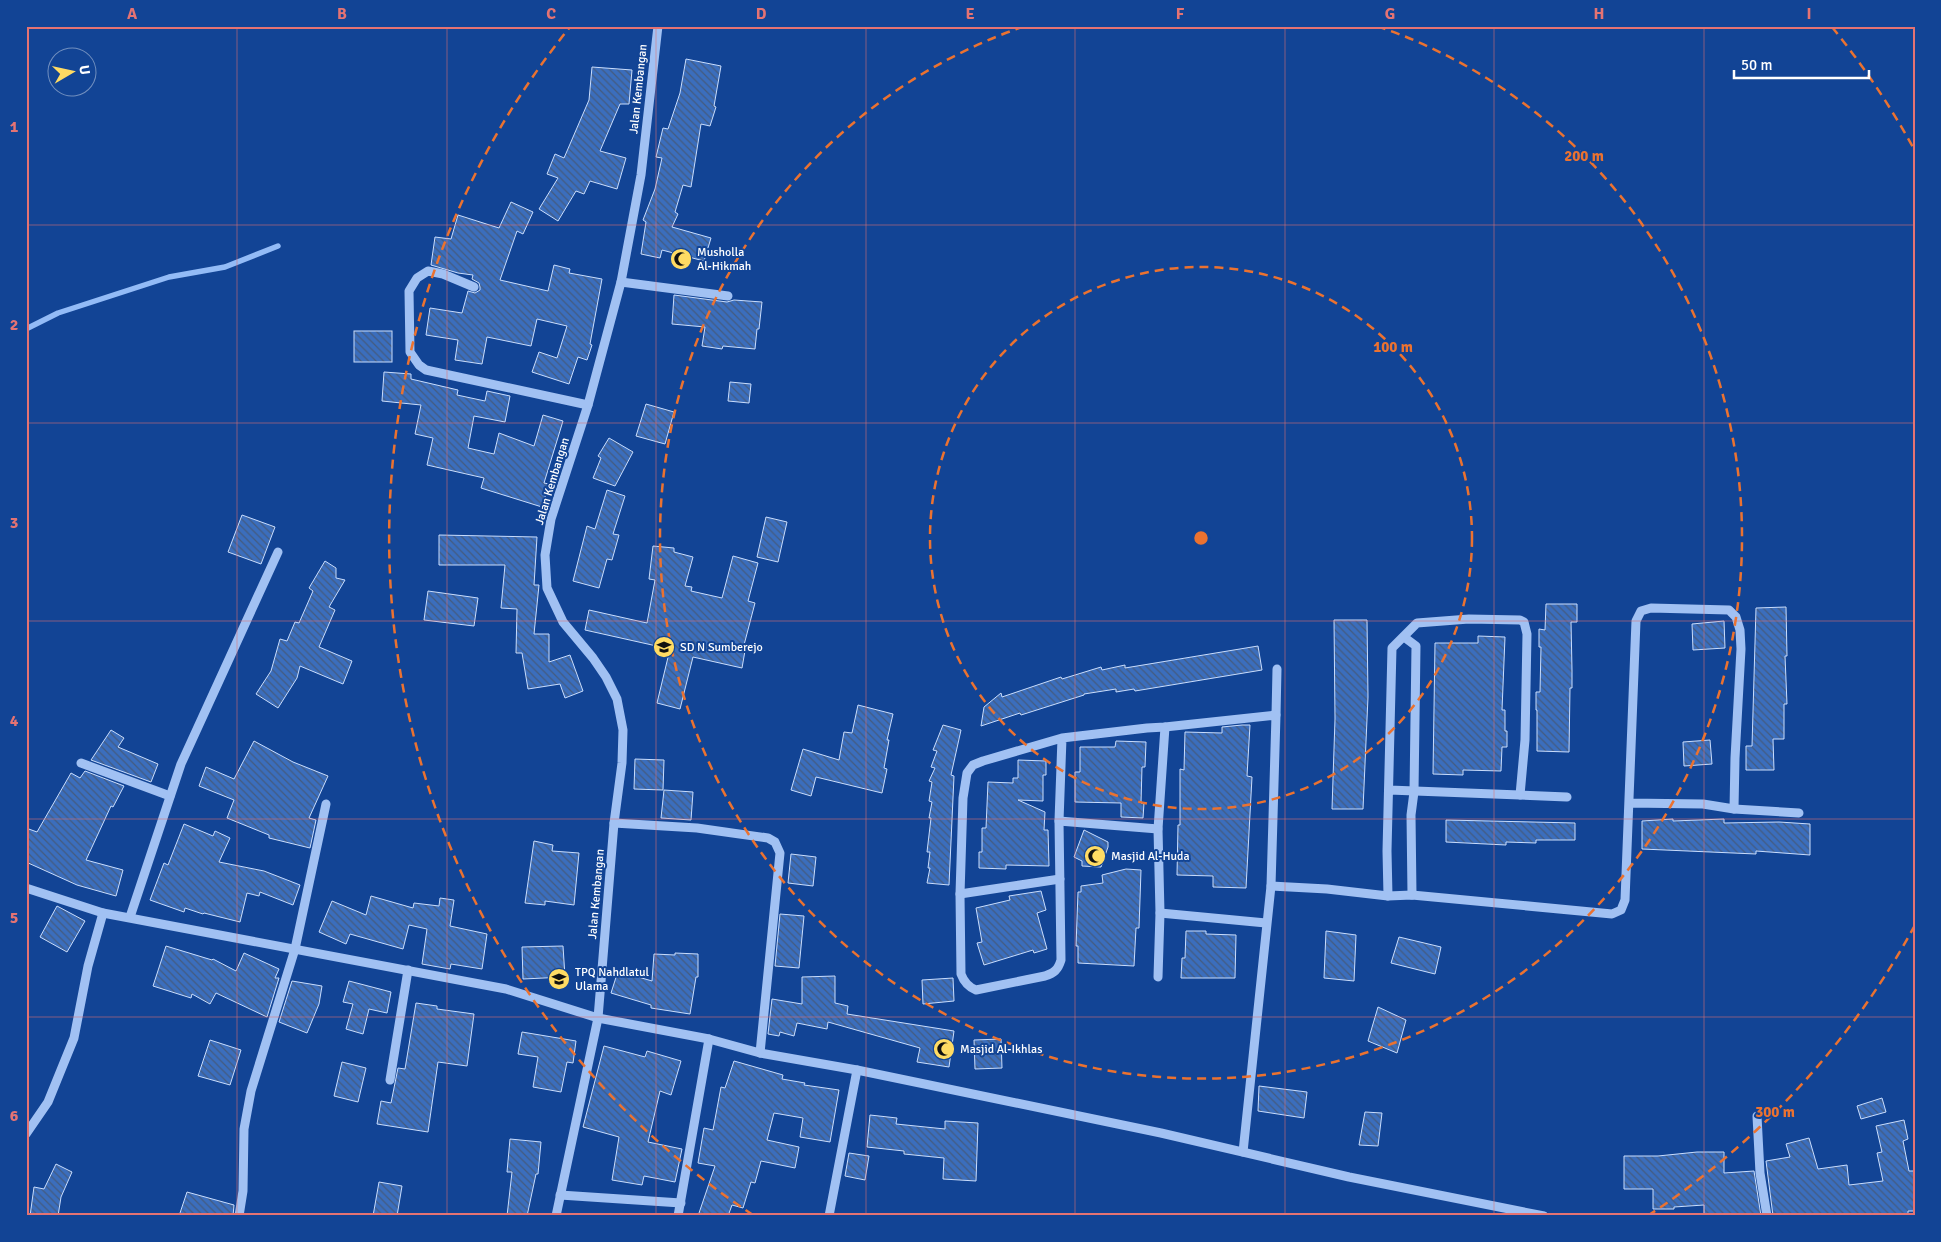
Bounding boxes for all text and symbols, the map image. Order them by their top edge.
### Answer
text: A [127,4,138,24]
text: B [337,4,347,24]
text: C [546,4,556,24]
text: D [756,4,767,24]
text: E [965,4,975,24]
text: F [1176,4,1185,24]
text: G [1385,4,1395,24]
text: H [1594,4,1604,24]
text: I [1806,4,1812,24]
street label: Jalan Kembangan [626,43,651,135]
north arrow [48,48,98,98]
scale bar [1734,48,1868,80]
text: 50 m [1741,56,1772,74]
text: U [75,64,93,76]
text: 1 [10,117,19,137]
text: 200 m [1564,147,1604,165]
place label: Musholla Al-Hikmah [697,245,751,274]
mosque icon: Musholla Al-Hikmah [669,247,693,271]
text: 2 [10,315,18,335]
text: 100 m [1373,338,1413,356]
street label: Jalan Kembangan [532,436,573,527]
text: 3 [10,513,18,533]
centre of rings [1192,529,1210,547]
school or university icon: SD N Sumberejo [652,635,676,659]
place label: SD N Sumberejo [680,640,763,655]
text: 4 [10,711,19,731]
mosque icon: Masjid Al-Huda [1083,844,1107,868]
street label: Jalan Kembangan [585,848,608,940]
place label: Masjid Al-Huda [1111,849,1190,864]
text: 5 [10,908,18,928]
place label: TPQ Nahdlatul Ulama [575,965,650,994]
school or university icon: TPQ Nahdlatul Ulama [547,967,571,991]
mosque icon: Masjid Al-Ikhlas [932,1037,956,1061]
place label: Masjid Al-Ikhlas [960,1042,1042,1057]
text: 300 m [1755,1103,1795,1121]
text: 6 [10,1106,19,1126]

